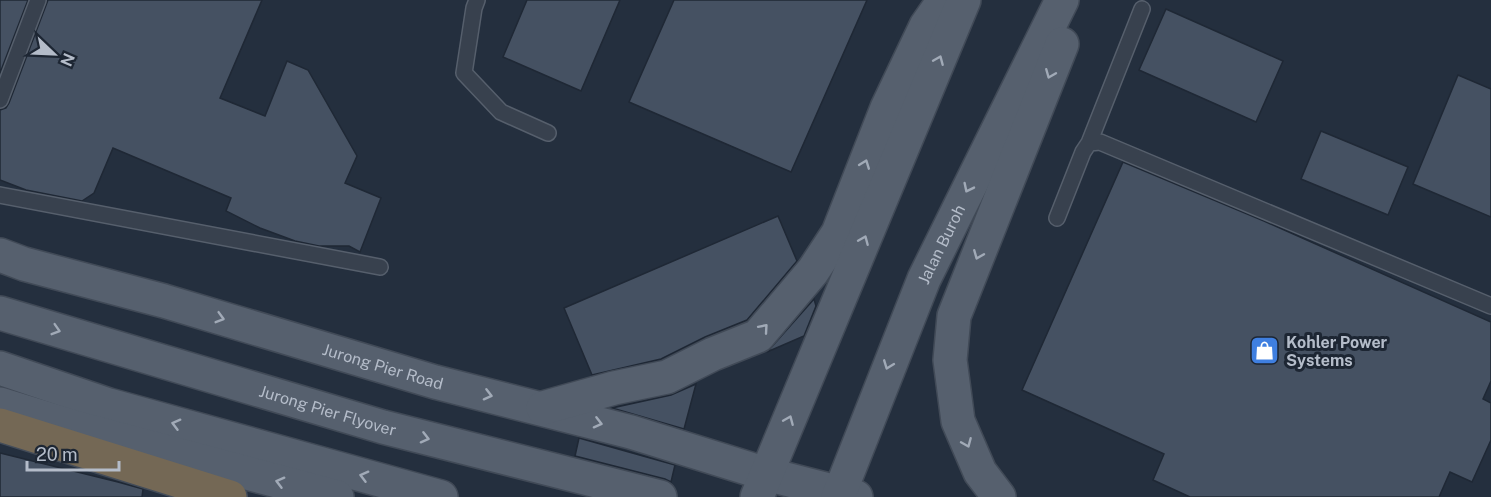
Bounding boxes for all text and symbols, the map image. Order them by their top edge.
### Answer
north arrow [24,24,84,84]
text: N [56,50,79,69]
one-way arrow [932,55,944,66]
one-way arrow [1044,68,1057,79]
one-way arrow [858,159,870,170]
one-way arrow [964,181,976,192]
street label: Jalan Buroh [914,202,969,287]
one-way arrow [857,235,869,246]
one-way arrow [973,249,985,260]
one-way arrow [214,311,225,323]
one-way arrow [50,323,61,335]
one-way arrow [757,324,768,335]
place label: Kohler Power Systems [1286,333,1388,370]
shop icon: Kohler Power Systems [1249,335,1281,367]
street label: Jurong Pier Road [320,340,445,394]
one-way arrow [883,359,896,370]
street label: Jurong Pier Flyover [257,382,398,440]
one-way arrow [482,388,493,400]
one-way arrow [782,415,794,426]
one-way arrow [593,416,603,429]
one-way arrow [172,419,182,431]
one-way arrow [419,430,429,443]
scale bar [27,434,118,472]
one-way arrow [960,437,972,448]
text: 20 m [36,444,78,465]
one-way arrow [360,471,370,483]
one-way arrow [276,477,286,489]

